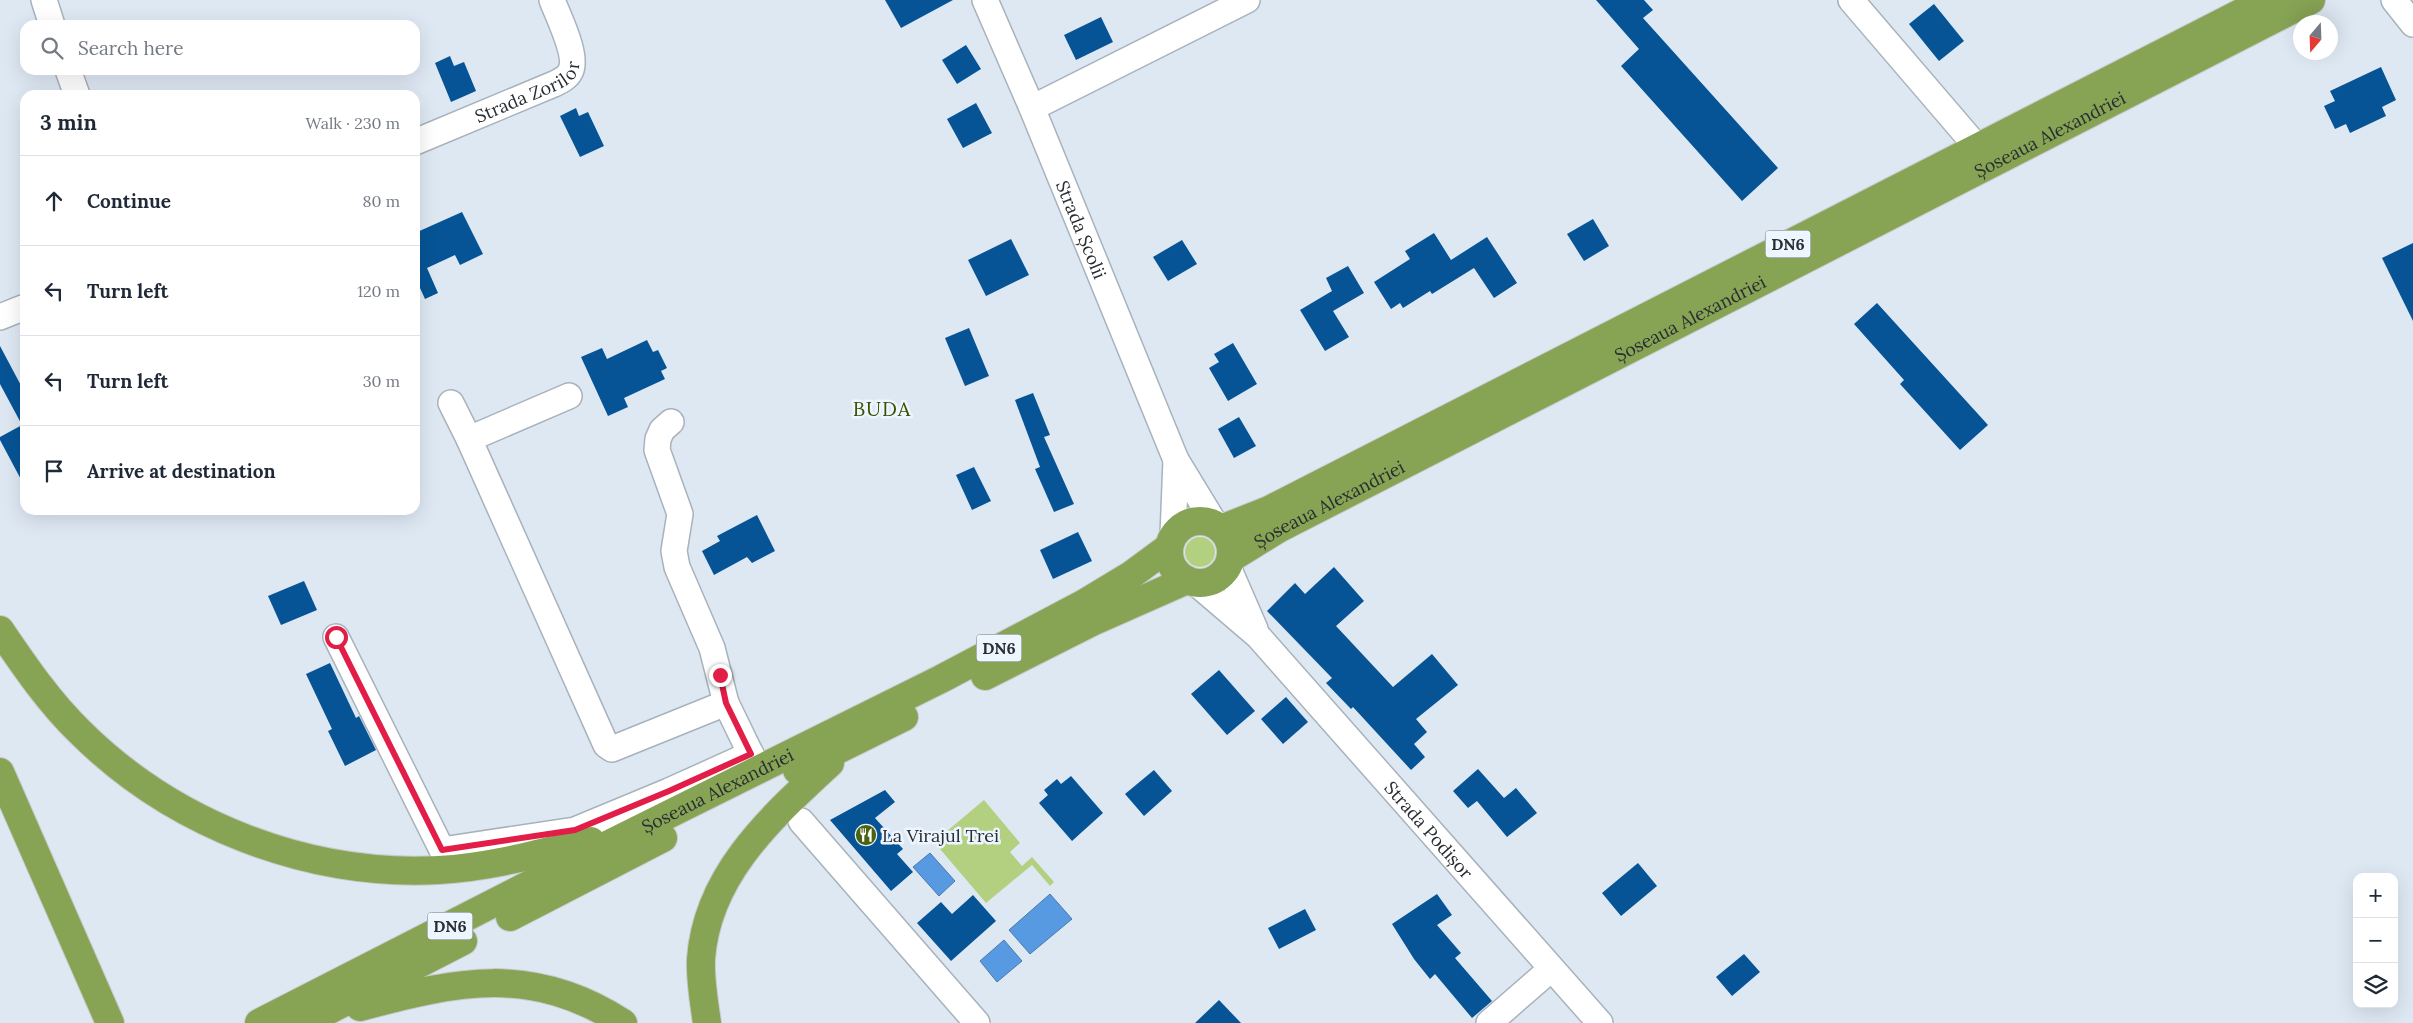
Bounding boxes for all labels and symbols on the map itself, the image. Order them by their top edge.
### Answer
north arrow [2293,15,2338,60]
street label: Strada Zorilor [471,60,584,127]
street label: Șoseaua Alexandriei [1970,86,2129,182]
street label: Strada Școlii [1051,177,1112,282]
road number: DN6 [1766,230,1810,258]
street label: Șoseaua Alexandriei [1610,270,1769,366]
district label: BUDA [853,396,911,421]
street label: Șoseaua Alexandriei [1249,455,1408,553]
route start [325,626,348,649]
road number: DN6 [976,634,1022,661]
route end [709,664,732,687]
street label: Șoseaua Alexandriei [637,743,797,838]
street label: Strada Podișor [1380,776,1478,883]
restaurant icon: La Virajul Trei [854,823,878,847]
place label: La Virajul Trei [882,824,999,847]
road number: DN6 [428,912,472,939]

